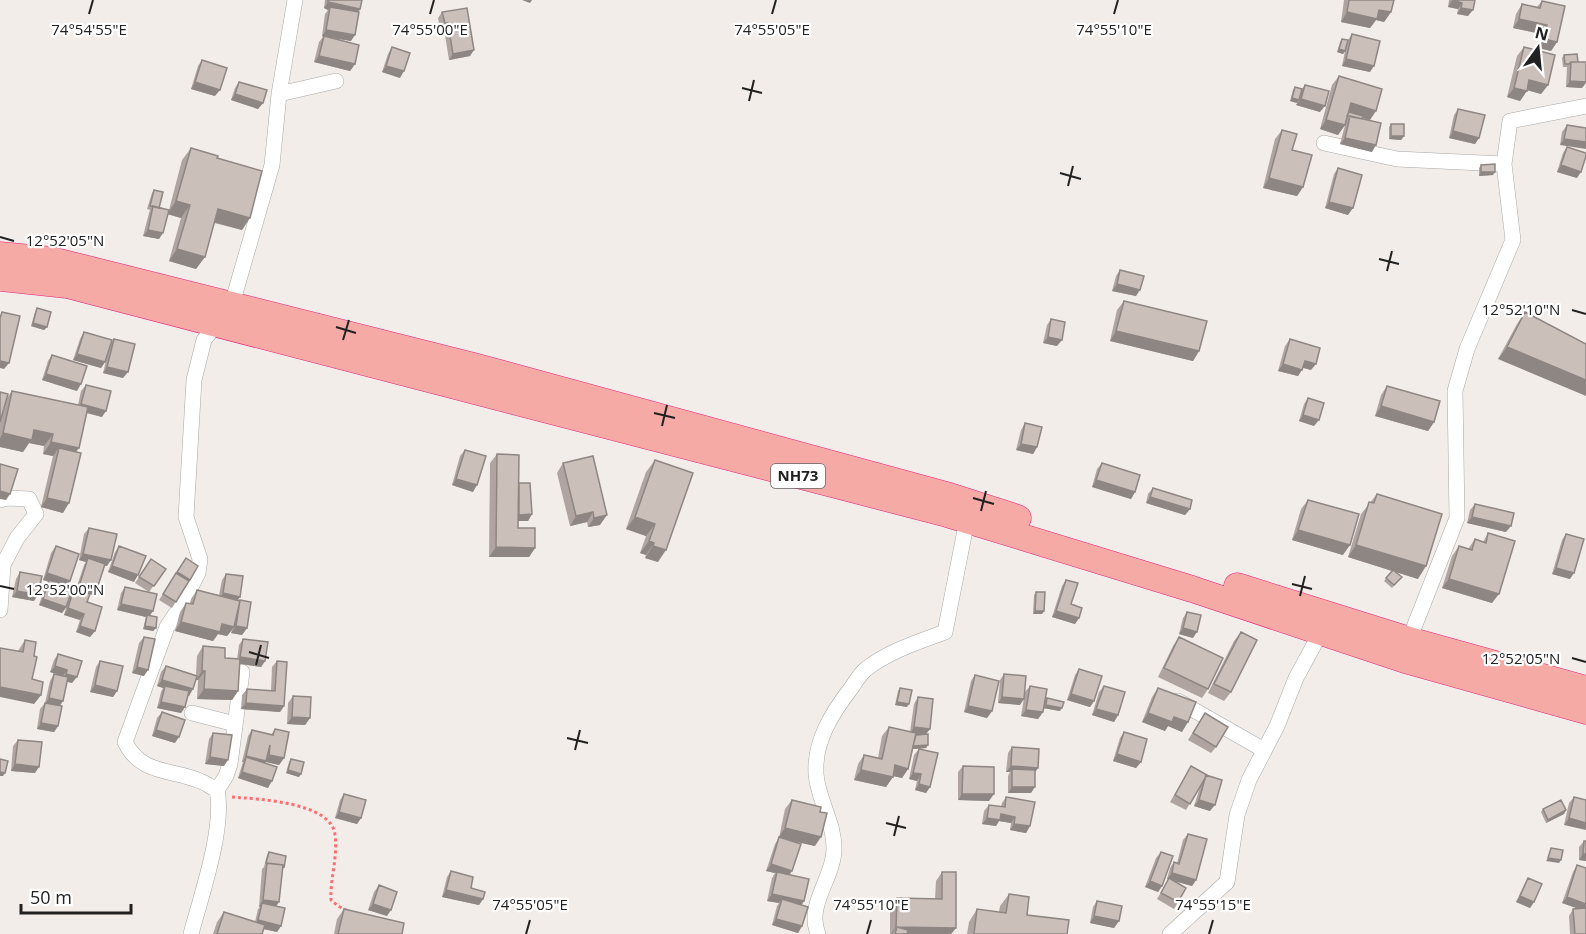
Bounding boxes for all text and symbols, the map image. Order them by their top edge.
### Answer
north arrow [1508,18,1568,78]
text: 74°54'55"E [51,19,127,39]
text: 74°55'00"E [392,19,468,39]
text: 74°55'05"E [734,19,810,39]
text: 74°55'10"E [1076,19,1152,39]
text: N [1533,21,1551,46]
text: 12°52'05"N [26,230,104,250]
text: 12°52'10"N [1482,299,1560,319]
road number: NH73 [771,464,825,488]
text: 12°52'00"N [26,579,104,599]
text: 12°52'05"N [1482,648,1560,668]
scale bar [21,877,130,915]
text: 50 m [30,885,72,909]
text: 74°55'05"E [492,894,568,914]
text: 74°55'10"E [833,894,909,914]
text: 74°55'15"E [1175,894,1251,914]

